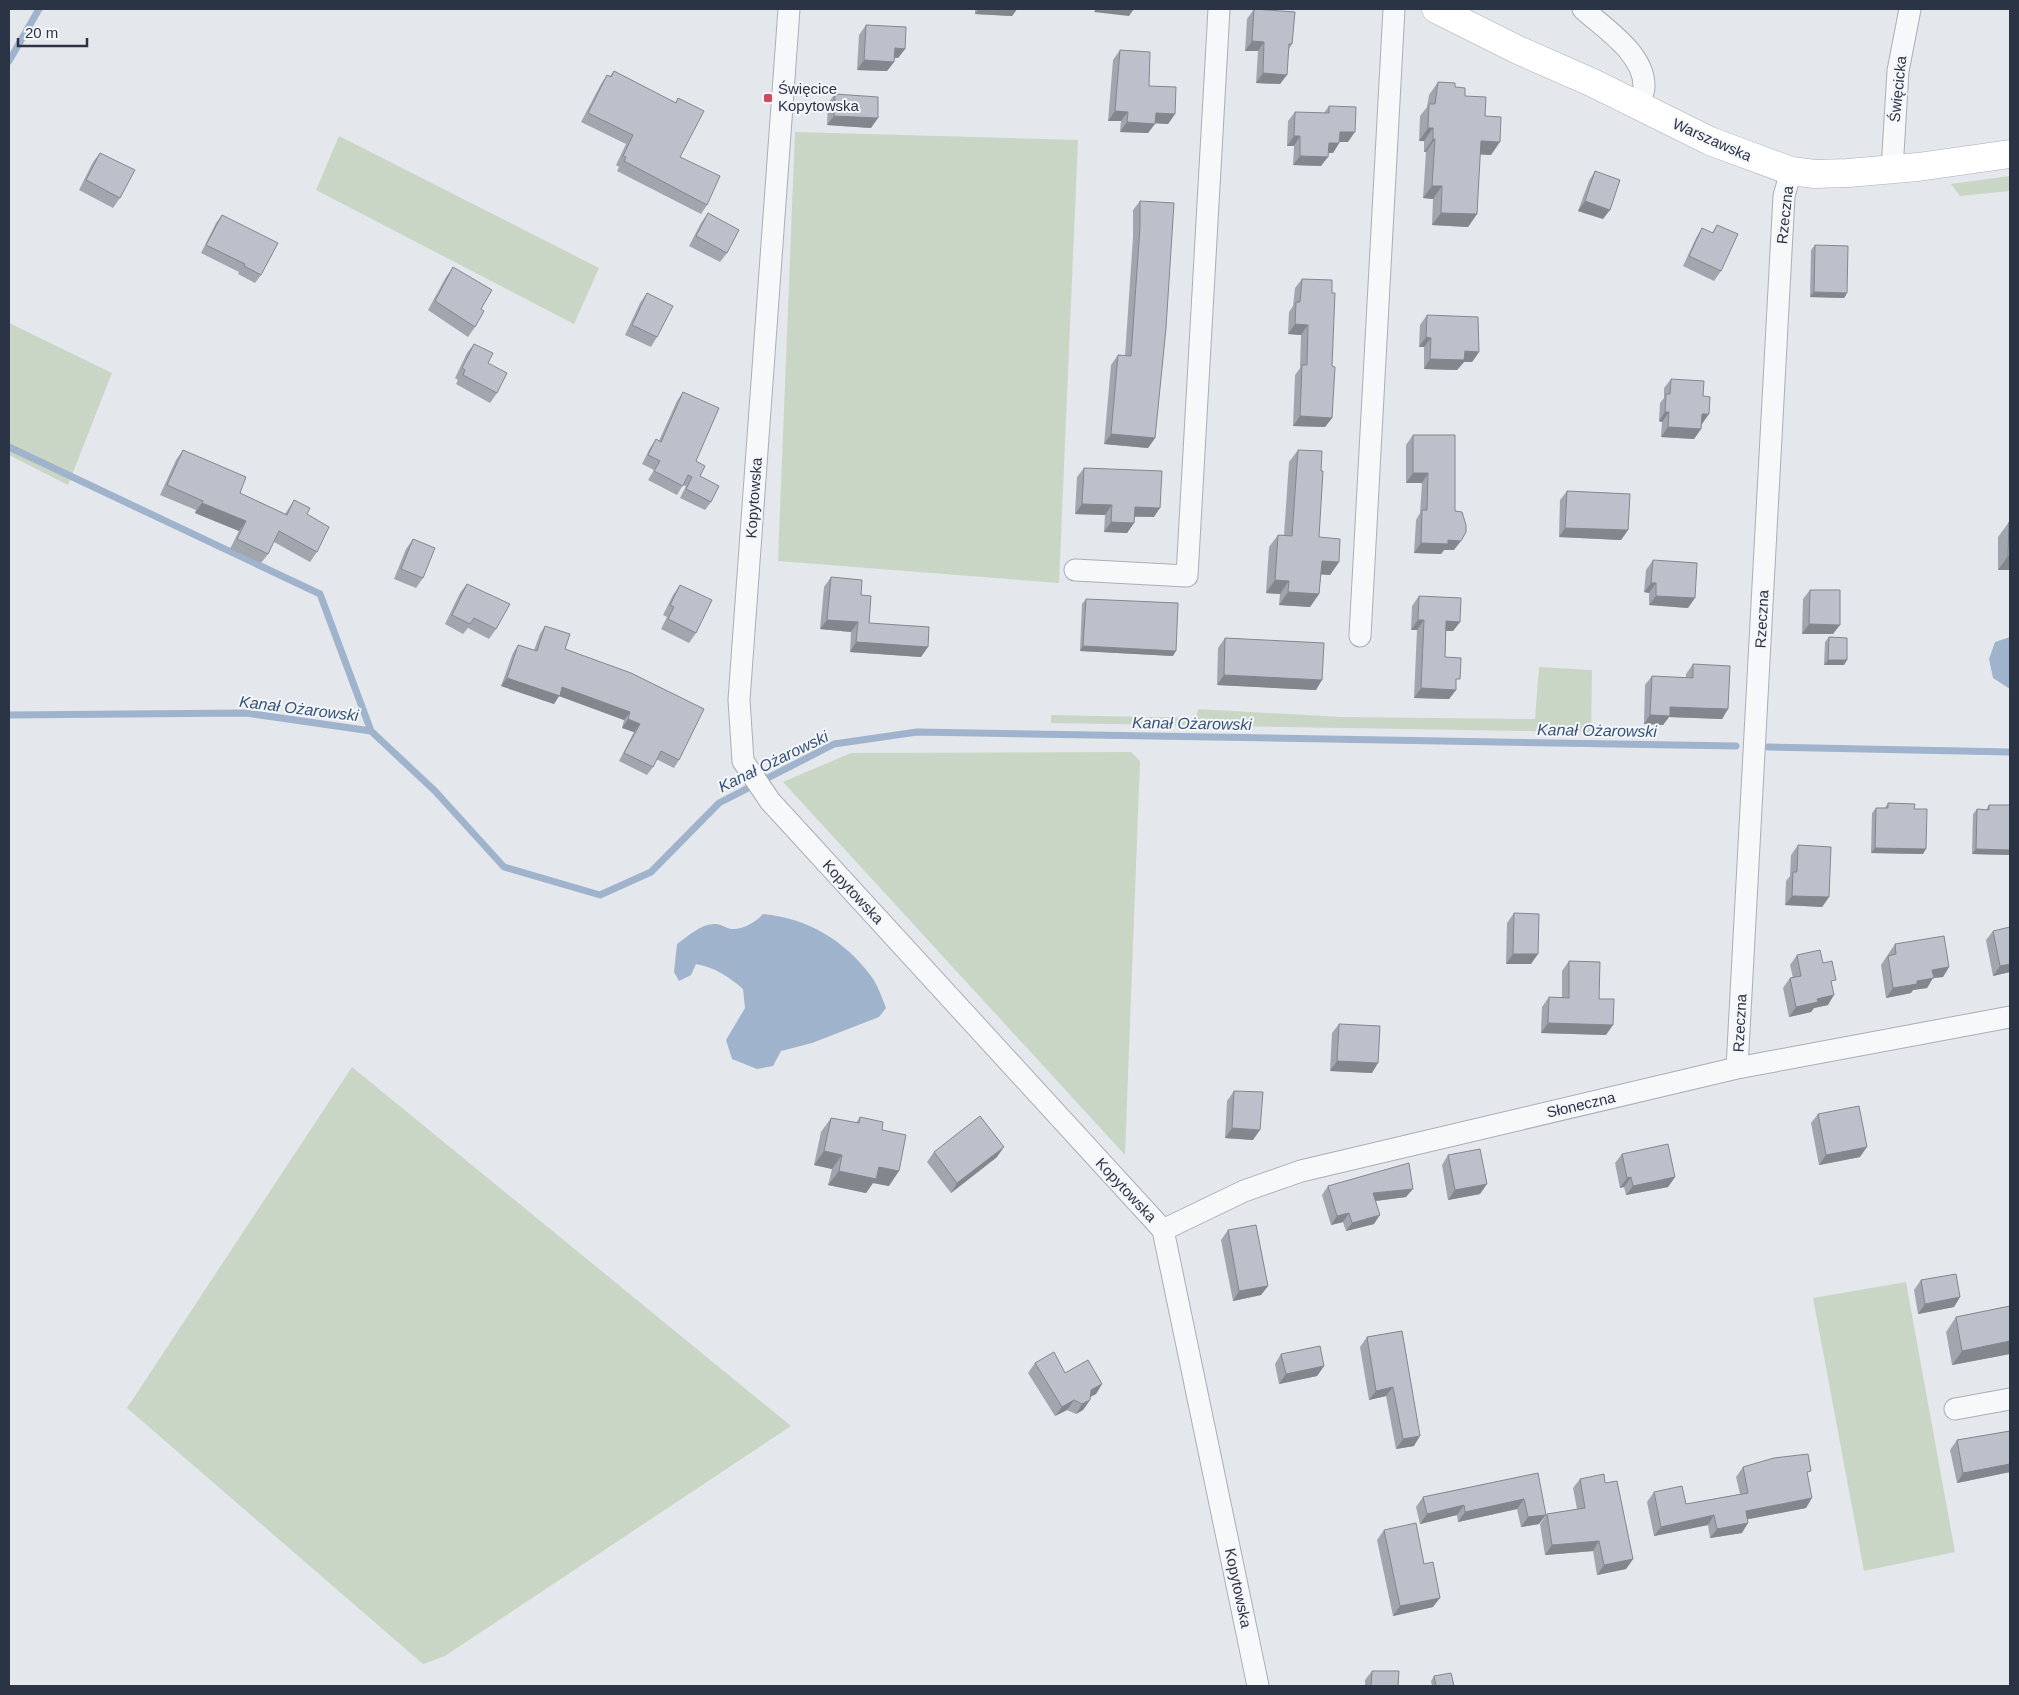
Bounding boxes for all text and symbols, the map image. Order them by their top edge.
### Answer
scale bar [18,15,86,47]
text: 20 m [25,24,58,41]
street label: Święcicka [1886,54,1910,123]
place label: Święcice Kopytowska [778,80,860,114]
marker: Święcice Kopytowska [762,92,774,104]
street label: Warszawska [1670,115,1755,165]
street label: Rzeczna [1773,184,1796,245]
street label: Kopytowska [742,456,765,539]
street label: Rzeczna [1751,589,1772,649]
water label: Kanał Ożarowski [238,693,360,724]
water label: Kanał Ożarowski [1132,714,1253,733]
water label: Kanał Ożarowski [1537,721,1658,740]
water label: Kanał Ożarowski [716,727,831,795]
street label: Kopytowska [820,856,888,928]
street label: Rzeczna [1729,993,1750,1053]
street label: Słoneczna [1545,1088,1618,1121]
street label: Kopytowska [1093,1154,1161,1226]
street label: Kopytowska [1222,1547,1255,1630]

